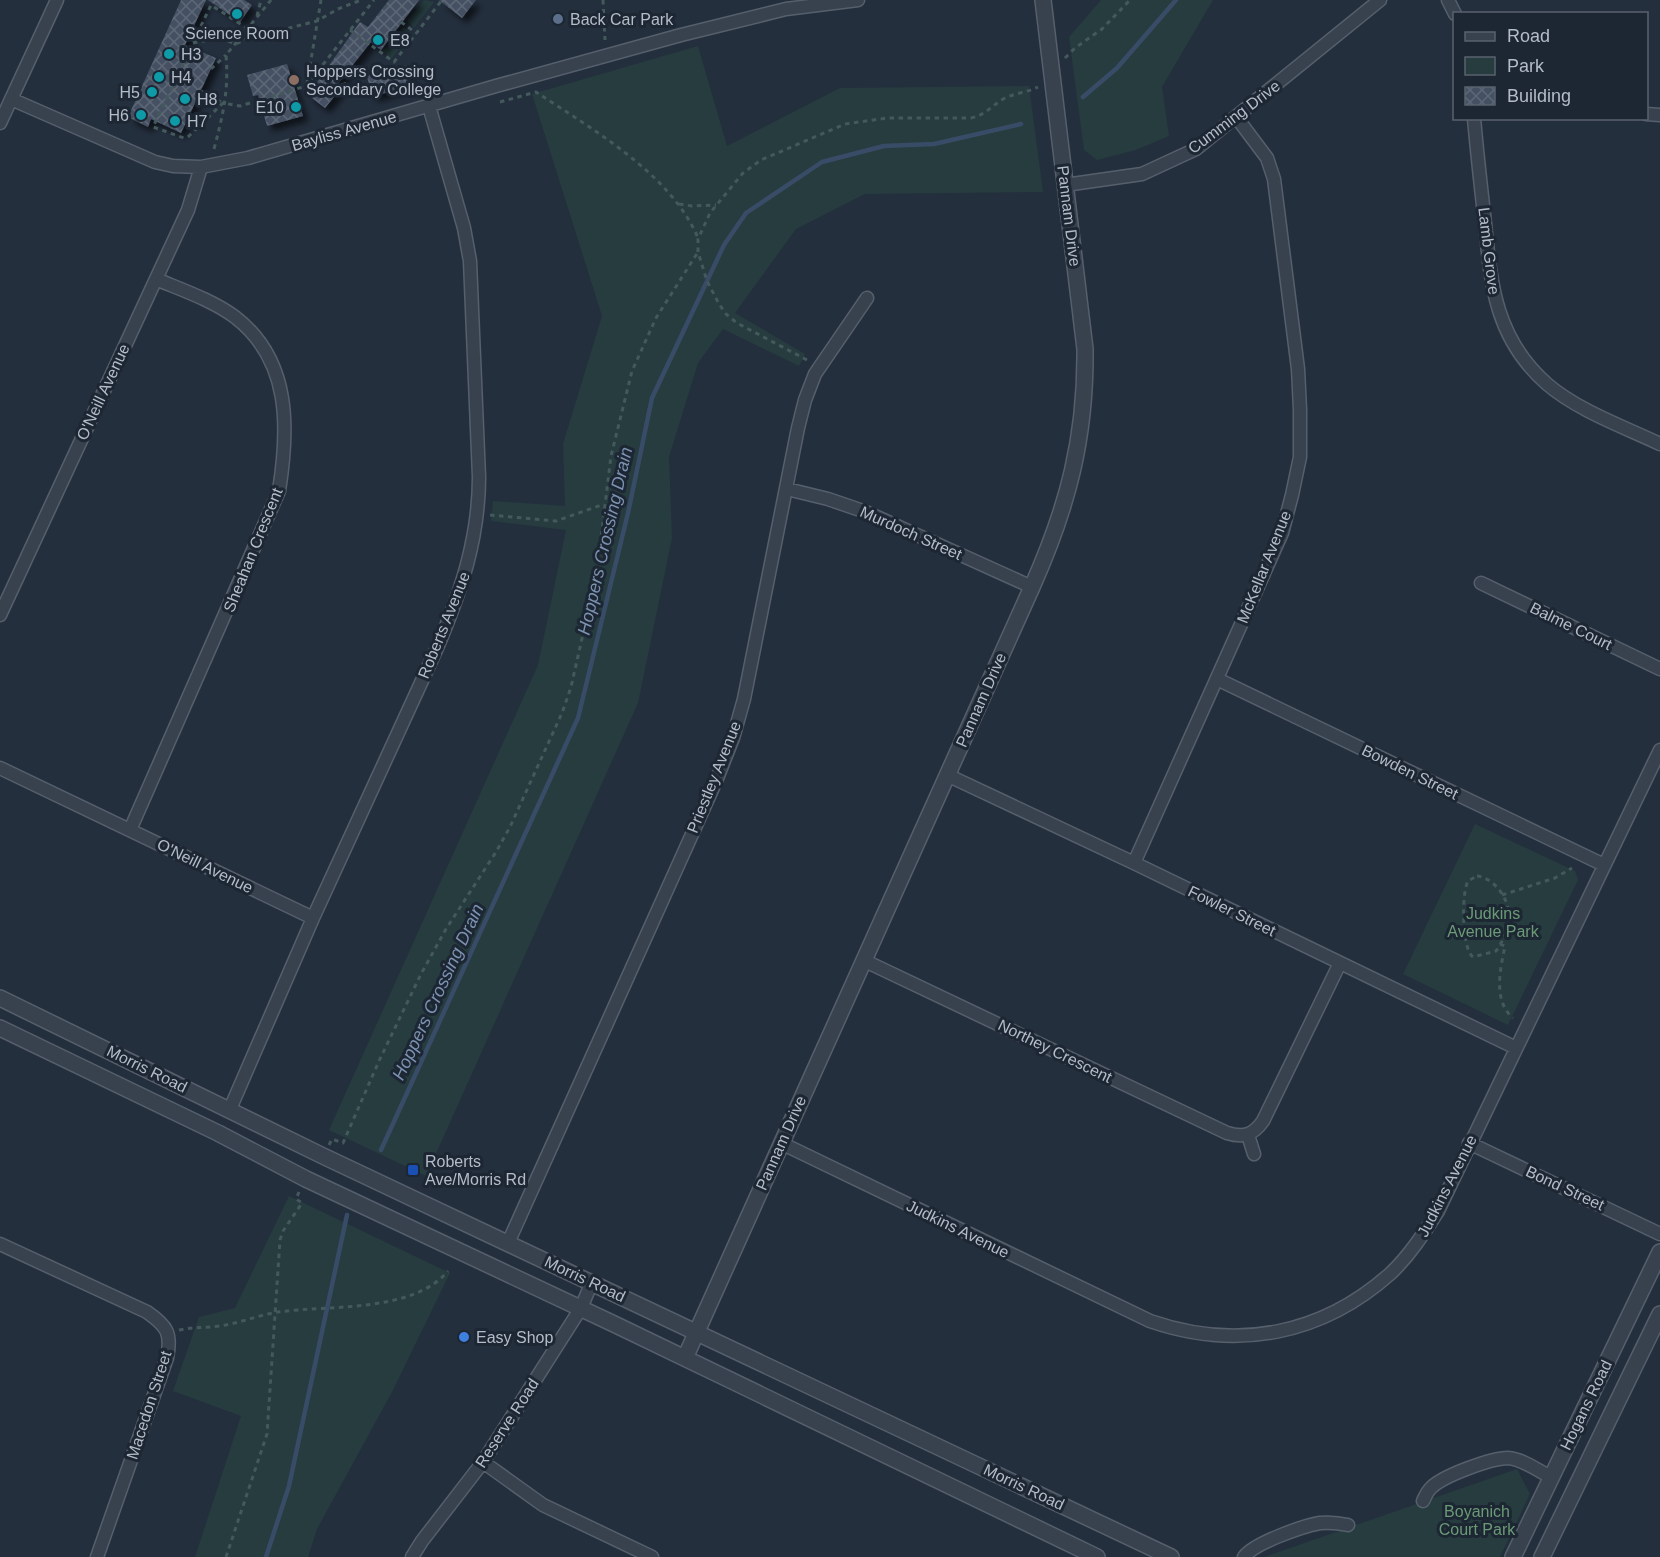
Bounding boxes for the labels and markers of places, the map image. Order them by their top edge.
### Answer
marker: Science Room [230,7,244,21]
place label: Back Car Park [570,11,674,28]
marker: Back Car Park [551,12,565,26]
place label: Science Room [185,25,289,42]
place label: E8 [390,32,410,49]
marker: E8 [371,33,385,47]
place label: H3 [181,46,202,63]
marker: H3 [162,47,176,61]
place label: Hoppers Crossing Secondary College [306,63,441,98]
place label: H4 [171,69,192,86]
marker: H4 [152,70,166,84]
marker: Hoppers Crossing Secondary College [287,73,301,87]
place label: H5 [120,84,140,101]
marker: H5 [145,85,159,99]
place label: H8 [197,91,218,108]
marker: H8 [178,92,192,106]
place label: E10 [256,99,284,116]
marker: E10 [289,100,303,114]
place label: H6 [109,107,129,124]
marker: H6 [134,108,148,122]
place label: H7 [187,113,208,130]
marker: H7 [168,114,182,128]
place label: Roberts Ave/Morris Rd [425,1153,526,1188]
marker: Roberts Ave/Morris Rd [406,1163,420,1177]
place label: Easy Shop [476,1329,553,1346]
marker: Easy Shop [457,1330,471,1344]

